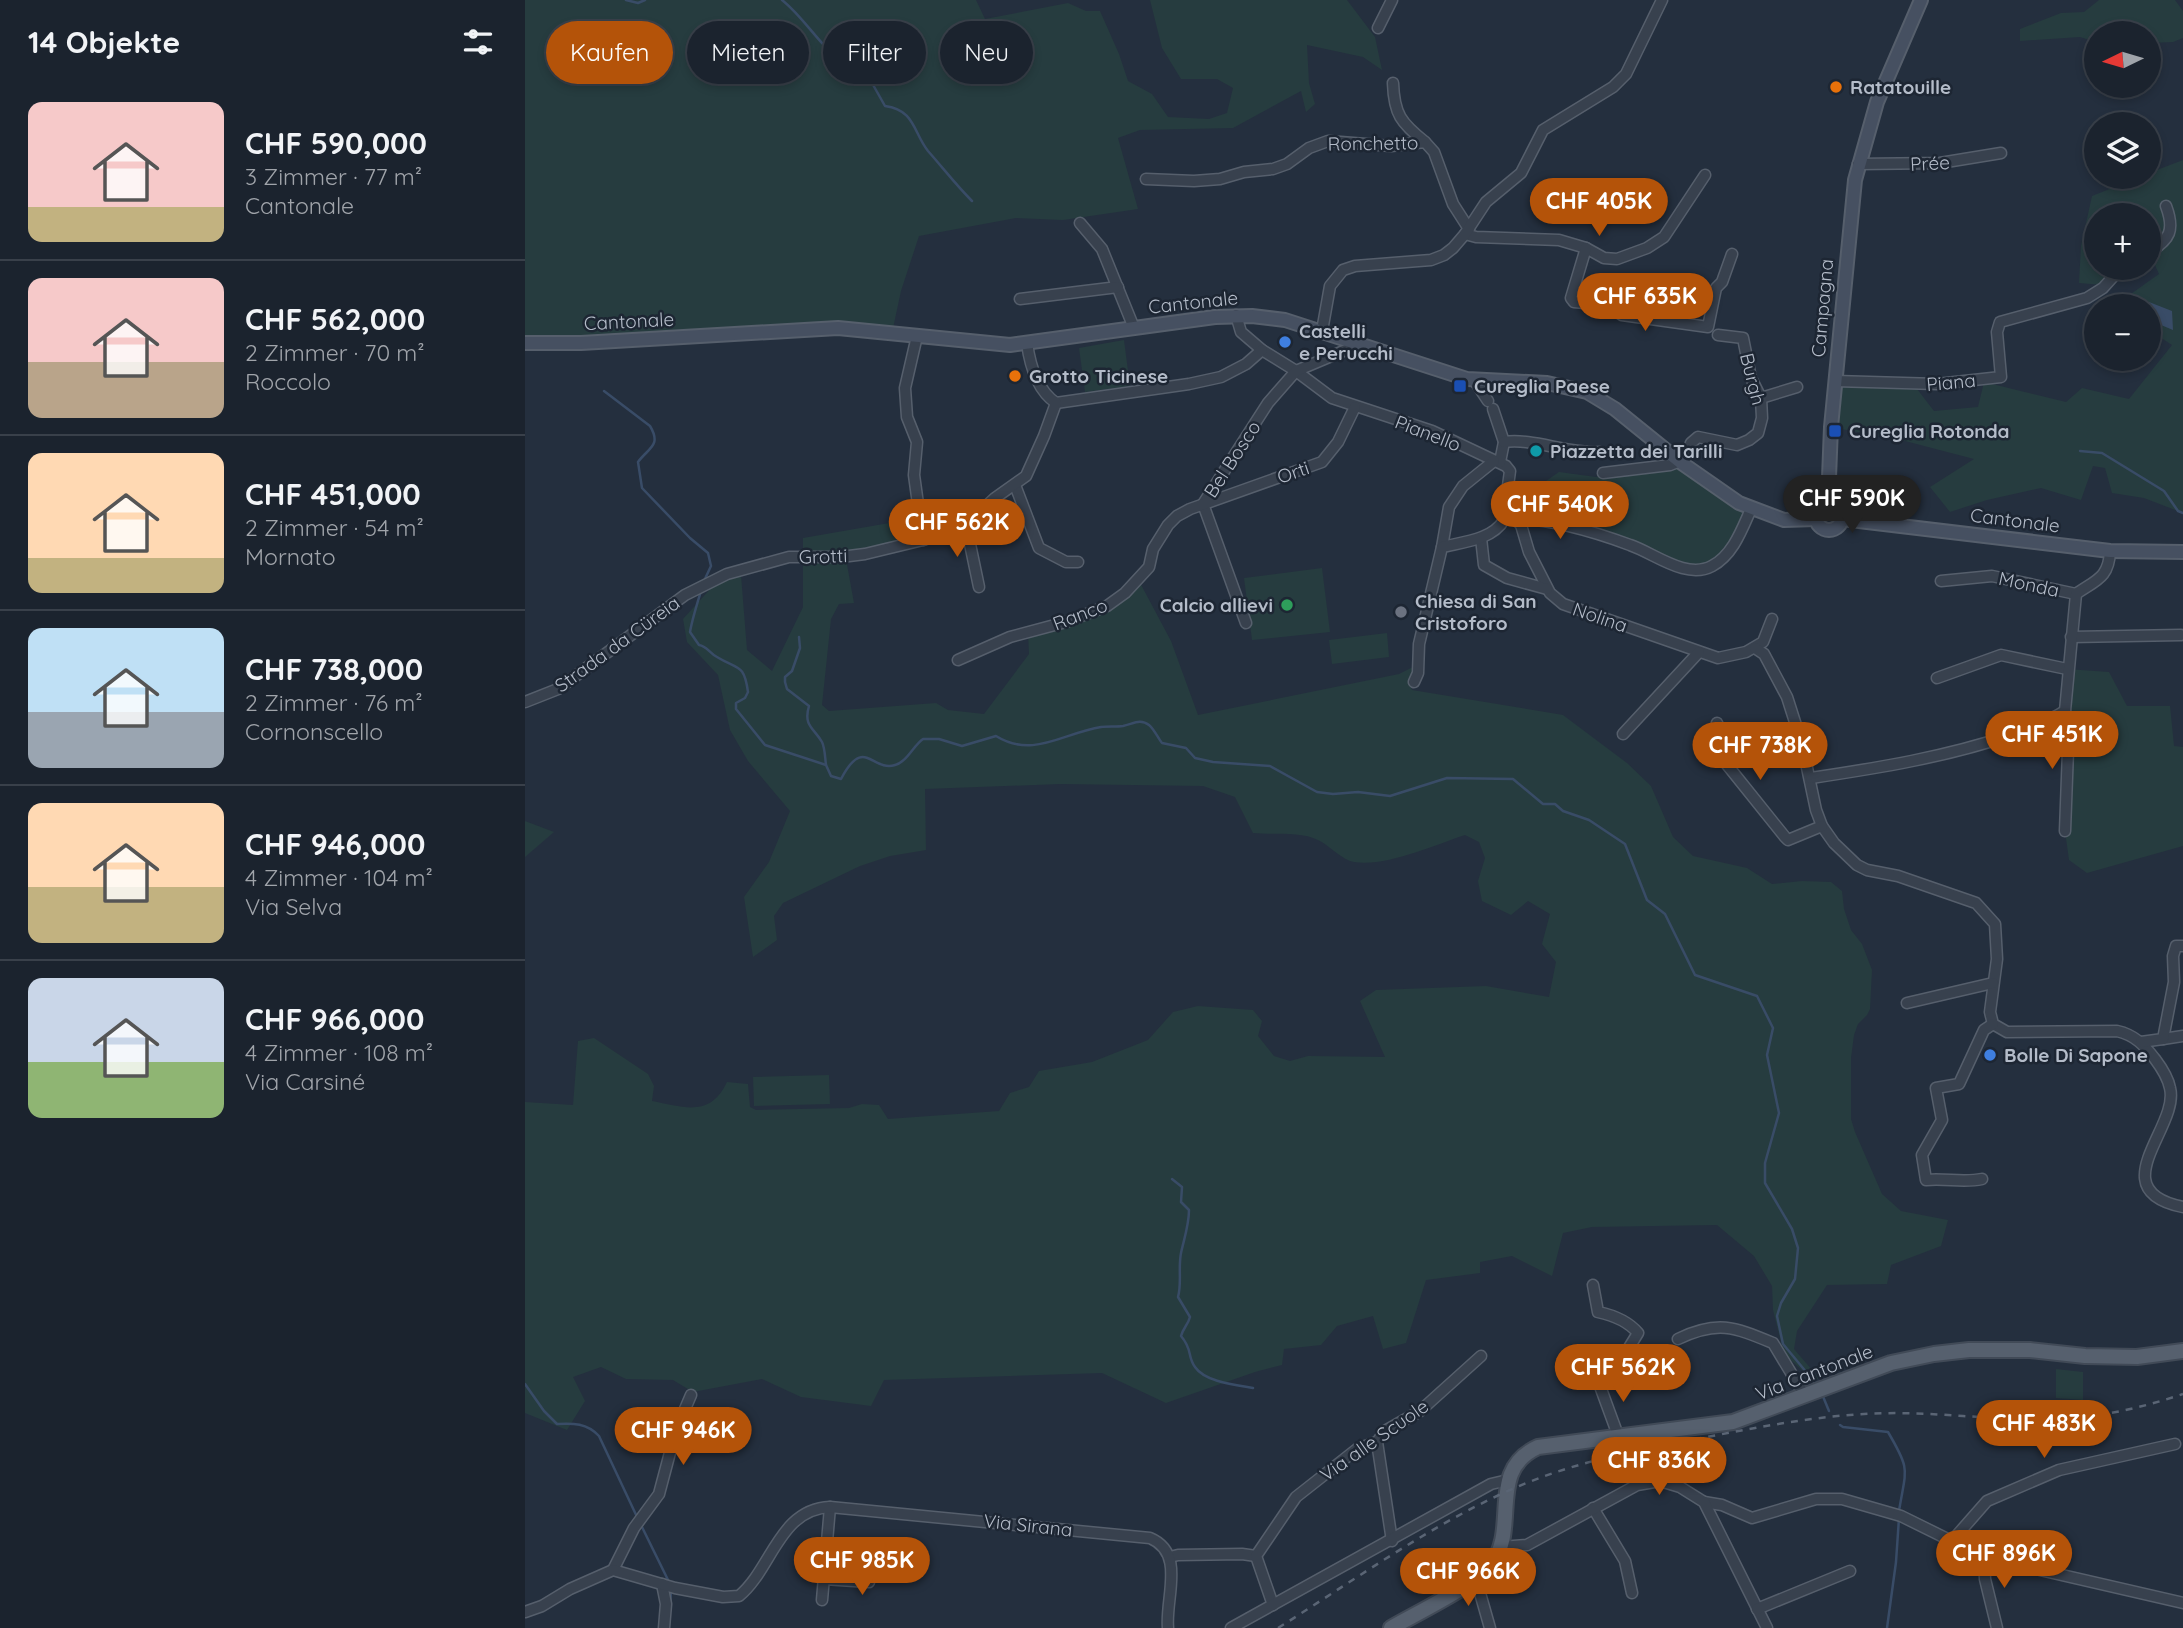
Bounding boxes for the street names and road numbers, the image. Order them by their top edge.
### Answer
street label: Ronchetto [1327,130,1419,156]
street label: Prée [1910,150,1950,176]
street label: Campagna [1806,258,1838,358]
street label: Cantonale [1147,285,1239,319]
street label: Cantonale [583,307,675,335]
street label: Burgh [1735,350,1771,408]
street label: Piana [1925,368,1977,396]
street label: Pianello [1392,409,1464,457]
street label: Bel Bosco [1198,416,1266,502]
street label: Orti [1274,455,1312,489]
street label: Cantonale [1969,503,2061,537]
street label: Grotti [798,543,848,569]
street label: Monda [1997,566,2061,602]
street label: Strada da Cüreia [550,591,684,697]
street label: Ranco [1049,593,1111,635]
street label: Nolina [1570,596,1630,638]
street label: Via Cantonale [1752,1339,1876,1405]
street label: Via alle Scuole [1315,1394,1433,1486]
street label: Via Sirana [982,1508,1074,1542]

